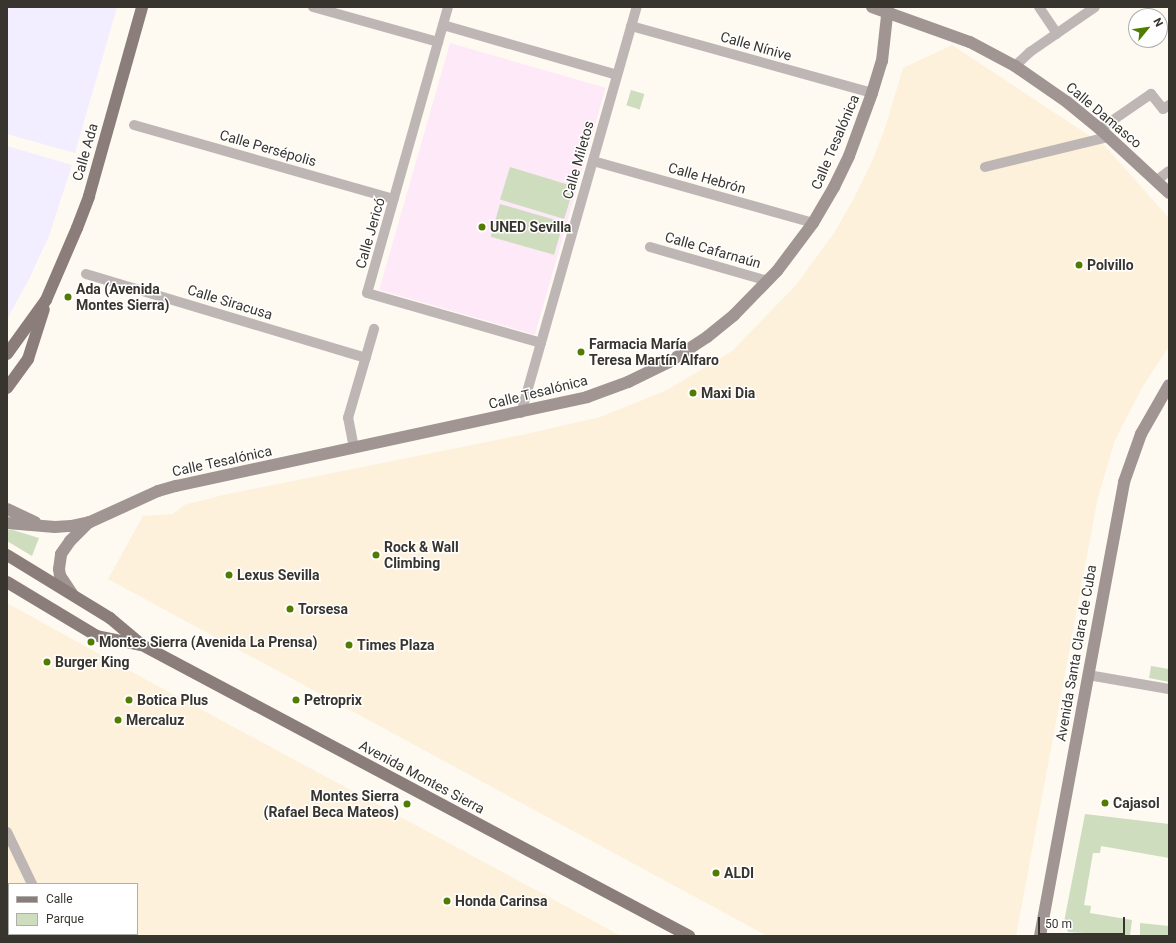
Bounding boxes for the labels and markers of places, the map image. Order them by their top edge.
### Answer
place label: UNED Sevilla [490,219,571,235]
marker: UNED Sevilla [477,222,487,232]
place label: Polvillo [1087,257,1134,273]
marker: Polvillo [1074,260,1084,270]
place label: Ada (Avenida Montes Sierra) [76,281,169,314]
marker: Ada (Avenida Montes Sierra) [63,292,73,302]
place label: Farmacia María Teresa Martín Alfaro [589,336,719,368]
marker: Farmacia María Teresa Martín Alfaro [576,347,586,357]
place label: Maxi Dia [701,385,755,401]
marker: Maxi Dia [688,388,698,398]
place label: Rock & Wall Climbing [384,539,459,572]
marker: Rock & Wall Climbing [371,550,381,560]
place label: Lexus Sevilla [237,567,320,583]
marker: Lexus Sevilla [224,570,234,580]
place label: Torsesa [298,601,348,617]
marker: Torsesa [285,604,295,614]
place label: Montes Sierra (Avenida La Prensa) [99,634,317,650]
marker: Montes Sierra (Avenida La Prensa) [86,637,96,647]
place label: Times Plaza [357,637,435,653]
marker: Times Plaza [344,640,354,650]
place label: Burger King [55,654,129,670]
marker: Burger King [42,657,52,667]
place label: Botica Plus [137,692,208,708]
place label: Petroprix [304,692,362,708]
marker: Botica Plus [124,695,134,705]
marker: Petroprix [291,695,301,705]
place label: Mercaluz [126,712,184,728]
marker: Mercaluz [113,715,123,725]
place label: Montes Sierra (Rafael Beca Mateos) [264,788,399,820]
place label: Cajasol [1113,795,1160,811]
marker: Cajasol [1100,798,1110,808]
marker: Montes Sierra (Rafael Beca Mateos) [402,799,412,809]
place label: ALDI [724,865,754,881]
marker: ALDI [711,868,721,878]
place label: Honda Carinsa [455,893,548,909]
marker: Honda Carinsa [442,896,452,906]

